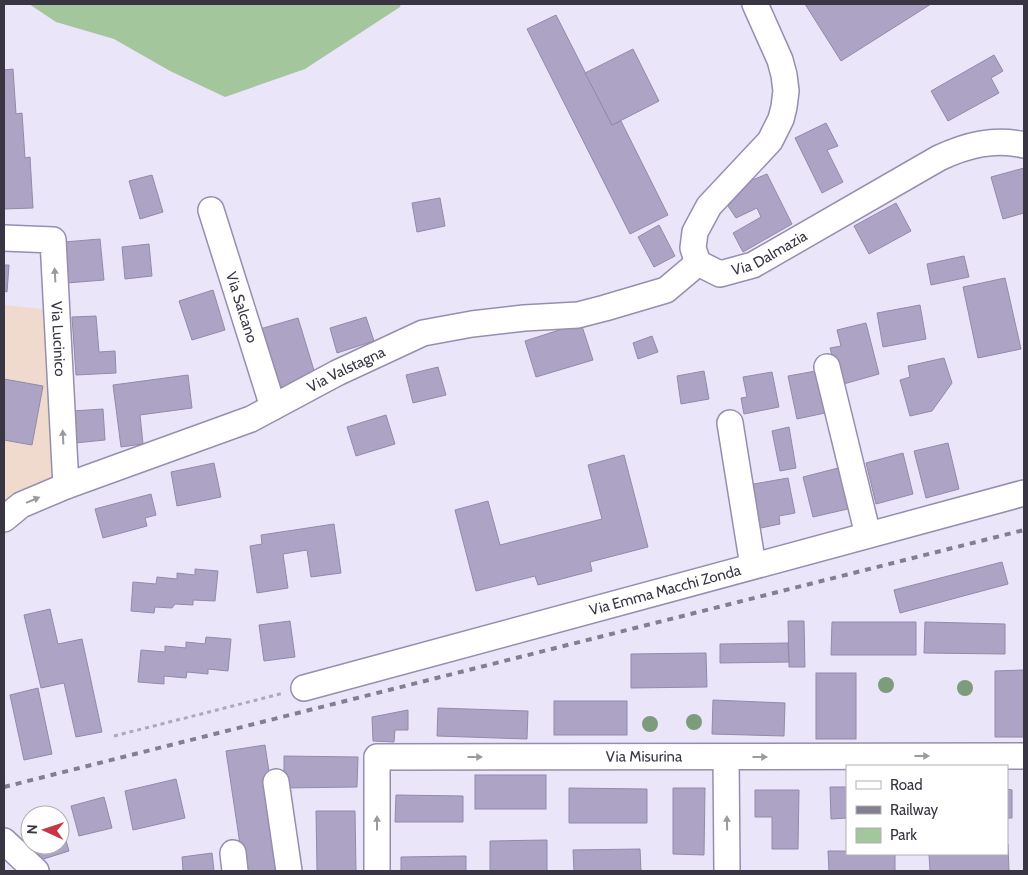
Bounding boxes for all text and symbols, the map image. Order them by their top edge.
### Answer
street label: Via Dalmazia [729,226,811,279]
one-way arrow [50,266,58,282]
street label: Via Salcano [222,269,261,345]
street label: Via Lucinico [47,301,69,377]
street label: Via Valstagna [304,343,389,396]
one-way arrow [59,429,67,445]
one-way arrow [26,495,40,503]
street label: Via Emma Macchi Zonda [587,561,743,619]
street label: Via Misurina [606,748,683,766]
one-way arrow [752,752,768,760]
one-way arrow [915,752,931,760]
one-way arrow [467,753,483,761]
legend [846,765,1008,855]
text: Road [890,776,923,794]
text: Railway [890,801,939,819]
north arrow [20,805,70,855]
one-way arrow [373,814,381,830]
one-way arrow [723,814,731,830]
text: N [23,824,41,835]
text: Park [890,826,917,844]

